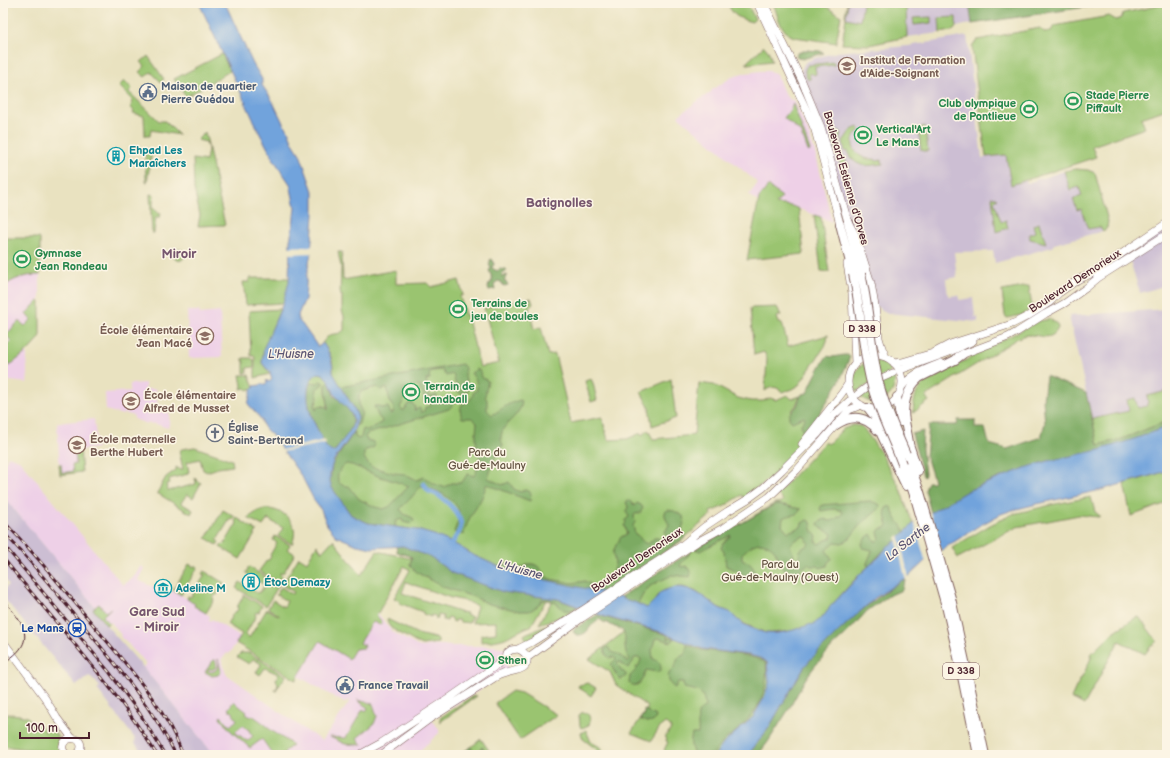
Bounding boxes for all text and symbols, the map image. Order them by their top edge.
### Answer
place label: Institut de Formation d'Aide-Soignant [860,54,965,80]
school or university icon: Institut de Formation d'Aide-Soignant [837,56,857,76]
place label: Maison de quartier Pierre Guédou [161,80,257,106]
public building icon: Maison de quartier Pierre Guédou [138,82,158,102]
place label: Stade Pierre Piffault [1086,89,1149,115]
sports icon: Stade Pierre Piffault [1063,91,1083,111]
place label: Club olympique de Pontlieue [939,97,1016,123]
sports icon: Club olympique de Pontlieue [1019,99,1039,119]
street label: Boulevard Estienne d'Orves [821,110,871,247]
place label: Vertical'Art Le Mans [876,123,931,149]
sports icon: Vertical'Art Le Mans [853,125,873,145]
place label: Ehpad Les Maraîchers [129,144,187,170]
building icon: Ehpad Les Maraîchers [106,146,126,166]
district label: Batignolles [526,195,592,211]
district label: Miroir [161,246,197,262]
street label: Boulevard Demorieux [1027,246,1123,316]
place label: Gymnase Jean Rondeau [35,247,107,273]
sports icon: Gymnase Jean Rondeau [12,249,32,269]
place label: Terrains de jeu de boules [470,297,539,323]
sports icon: Terrains de jeu de boules [448,299,468,319]
road number: D 338 [844,321,880,337]
place label: École élémentaire Jean Macé [100,323,192,350]
school or university icon: École élémentaire Jean Macé [195,326,215,346]
water label: L'Huisne [268,347,314,362]
place label: Terrain de handball [424,380,475,406]
sports icon: Terrain de handball [401,382,421,402]
place label: École élémentaire Alfred de Musset [143,388,236,415]
school or university icon: École élémentaire Alfred de Musset [121,391,141,411]
place label: Église Saint-Bertrand [228,420,303,447]
church icon: Église Saint-Bertrand [205,423,225,443]
place label: École maternelle Berthe Hubert [90,432,176,459]
school or university icon: École maternelle Berthe Hubert [67,435,87,455]
park label: Parc du Gué-de-Maulny [448,446,526,472]
water label: La Sarthe [883,520,933,564]
street label: Boulevard Demorieux [589,525,685,595]
water label: L'Huisne [496,557,544,583]
park label: Parc du Gué-de-Maulny (Ouest) [721,558,839,584]
building icon: Étoc Demazy [241,572,261,592]
place label: Étoc Demazy [264,575,330,589]
museum icon: Adeline M [153,578,173,598]
place label: Adeline M [175,582,226,595]
district label: Gare Sud - Miroir [129,604,185,635]
station icon: Le Mans [67,618,87,638]
place label: Le Mans [21,622,65,635]
sports icon: Sthen [475,650,495,670]
place label: Sthen [498,654,527,667]
road number: D 338 [943,663,979,679]
public building icon: France Travail [335,675,355,695]
place label: France Travail [358,679,429,692]
scale bar [20,714,89,740]
text: 100 m [26,721,58,736]

